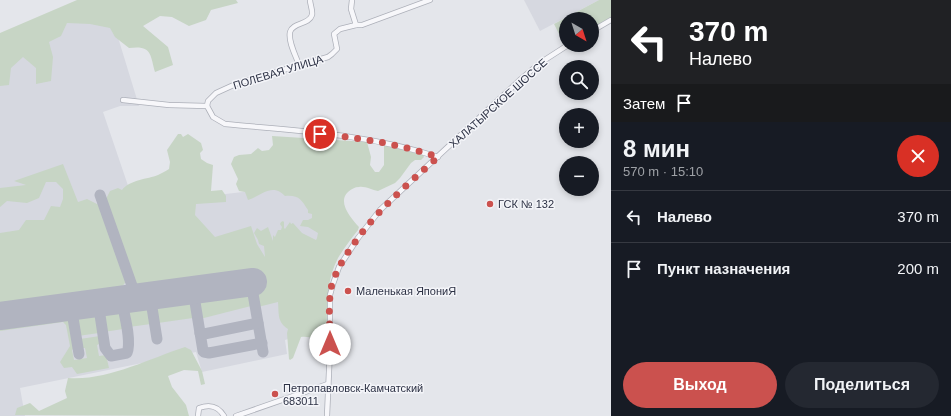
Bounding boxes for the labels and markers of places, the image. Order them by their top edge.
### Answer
pin [303,117,337,151]
place label: ГСК № 132 [498,198,554,210]
marker: ГСК № 132 [485,199,495,209]
place label: Маленькая ЯпониЯ [356,285,456,297]
marker: Маленькая ЯпониЯ [343,286,353,296]
place label: Петропавловск-Камчатский 683011 [283,382,423,407]
marker: Петропавловск-Камчатский 683011 [270,389,280,399]

